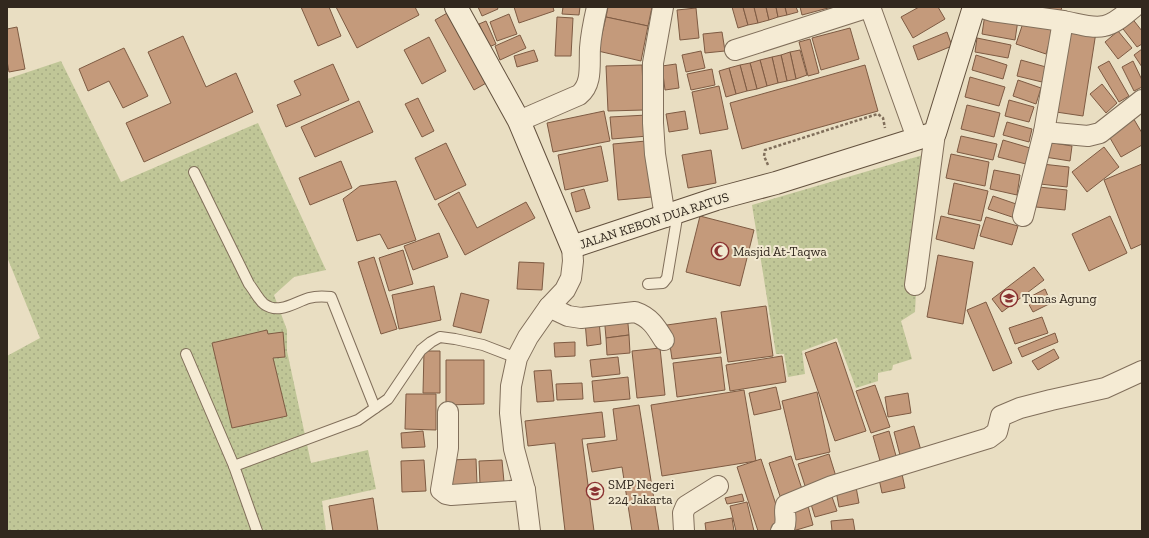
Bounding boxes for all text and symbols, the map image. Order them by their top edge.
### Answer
street label: JALAN KEBON DUA RATUS [577,189,731,252]
mosque icon: Masjid At-Taqwa [710,241,730,261]
place label: Masjid At-Taqwa [733,244,827,260]
school or university icon: Tunas Agung [999,288,1019,308]
place label: Tunas Agung [1022,291,1097,306]
place label: SMP Negeri 224 Jakarta [608,477,675,507]
school or university icon: SMP Negeri 224 Jakarta [585,481,605,501]

